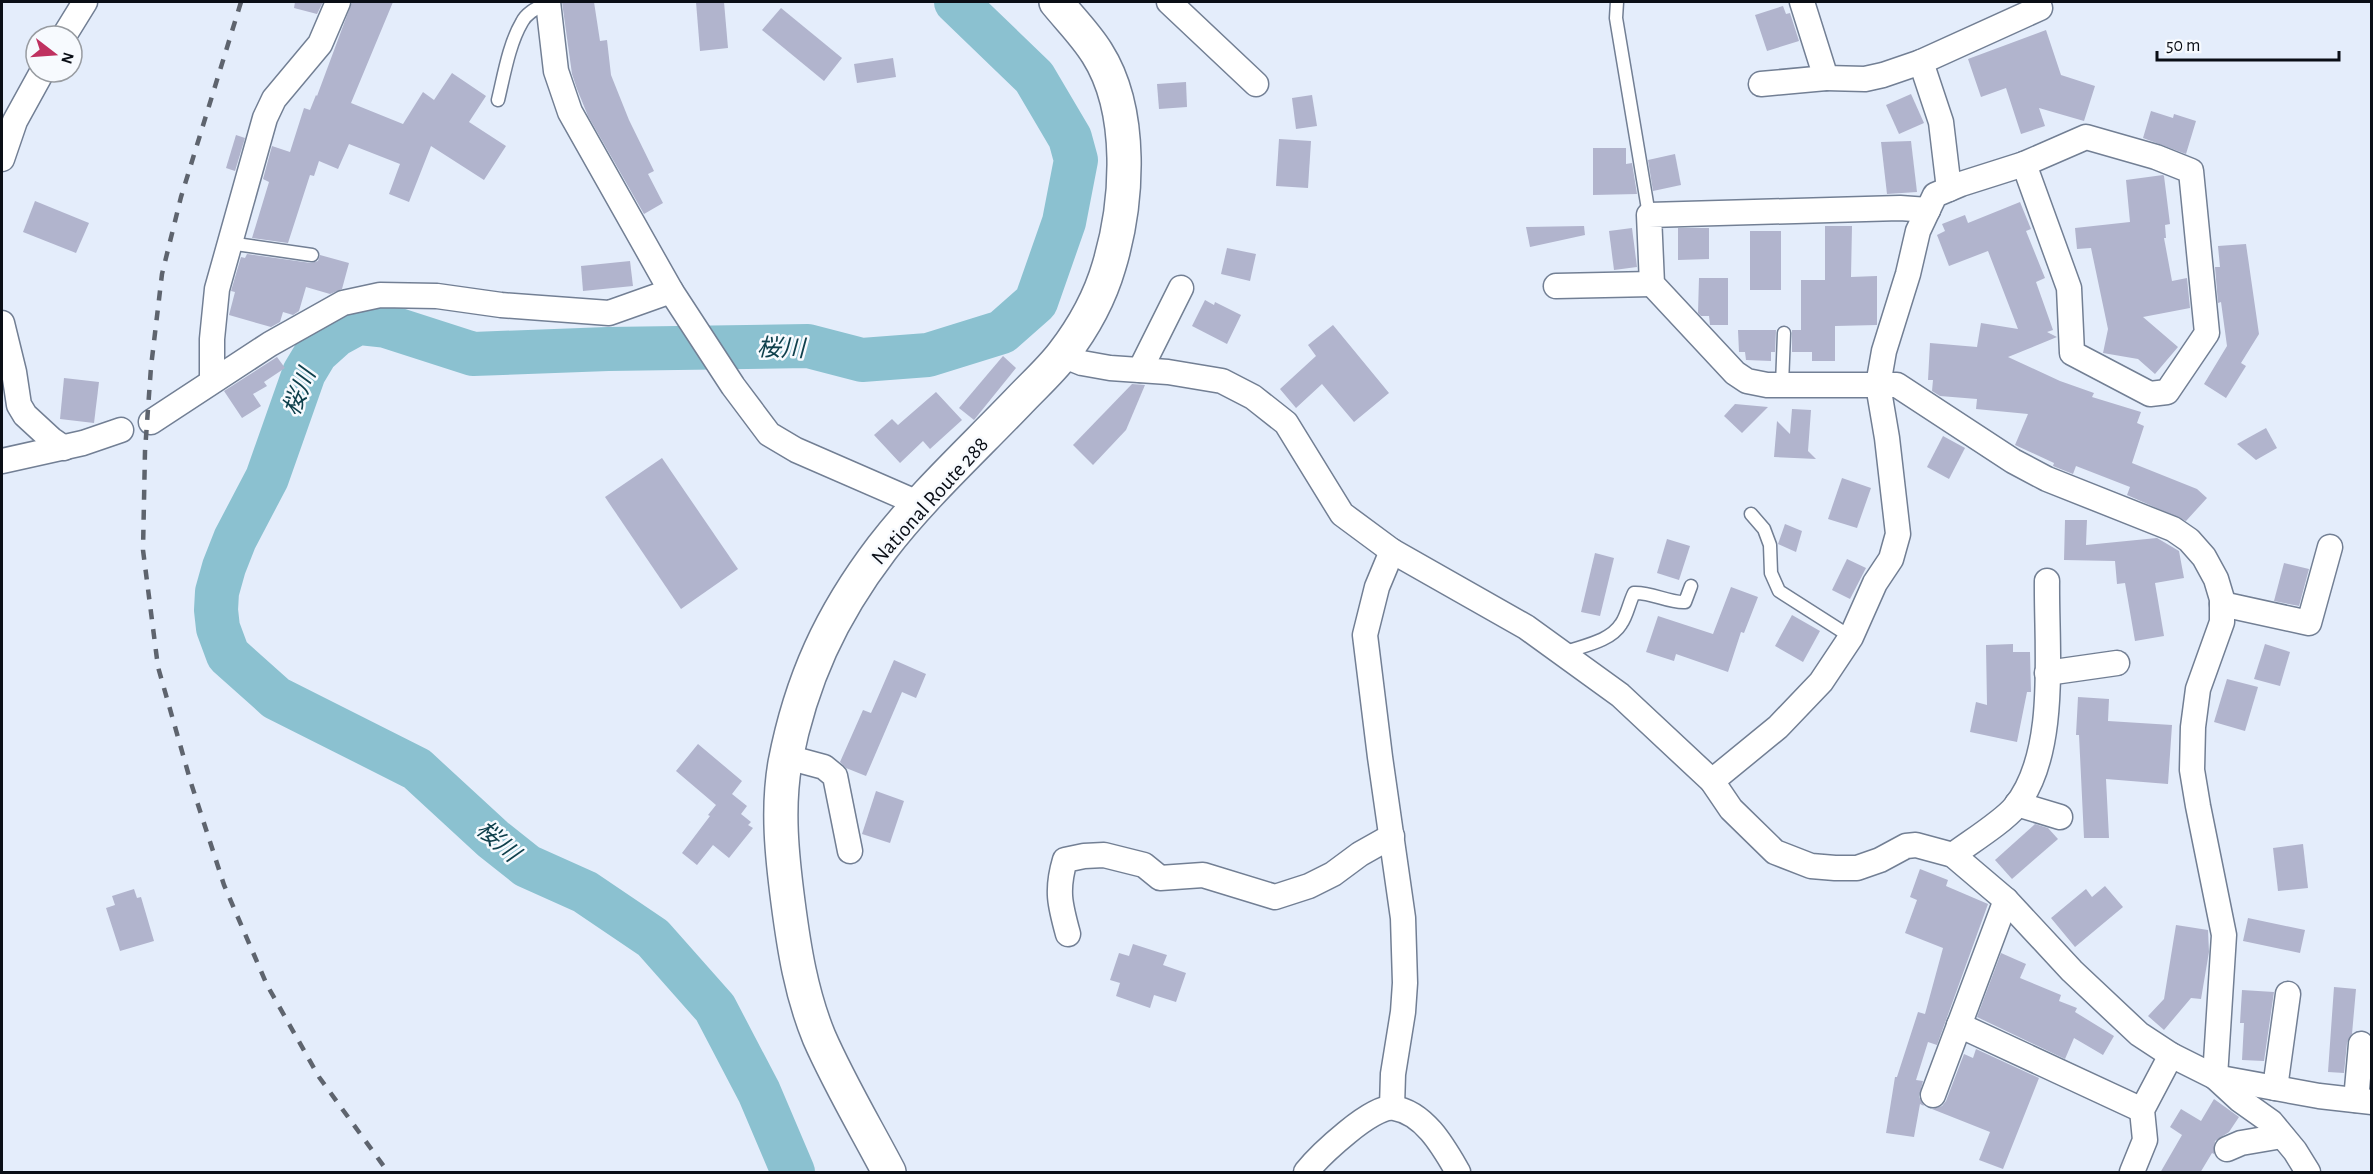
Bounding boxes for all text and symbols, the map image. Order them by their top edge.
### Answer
north arrow [24,24,84,84]
scale bar [2157,24,2338,62]
text: 50 m [2166,37,2200,55]
text: N [58,50,77,66]
water label: 桜川 [757,335,808,361]
water label: 桜川 [278,362,321,419]
street label: National Route 288 [867,433,992,569]
water label: 桜川 [471,815,527,869]

